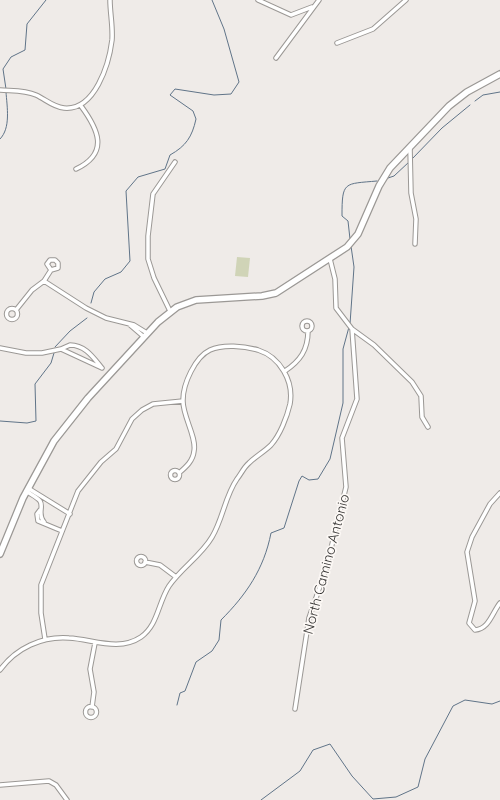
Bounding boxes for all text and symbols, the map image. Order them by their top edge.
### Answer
street label: North Camino Antonio [299,492,353,636]

